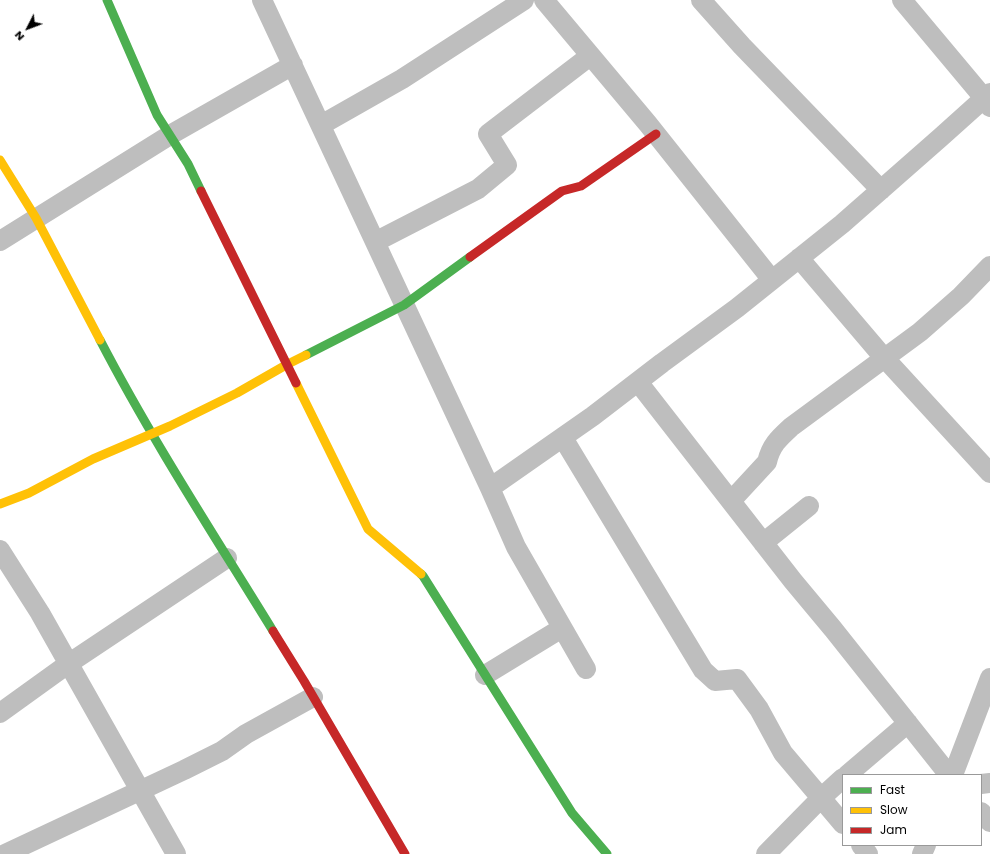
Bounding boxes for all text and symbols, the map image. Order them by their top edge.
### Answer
north arrow [8,8,48,48]
text: N [10,28,28,44]
legend [842,774,982,846]
text: Fast [880,781,905,798]
text: Slow [880,801,908,818]
text: Jam [880,821,907,838]

